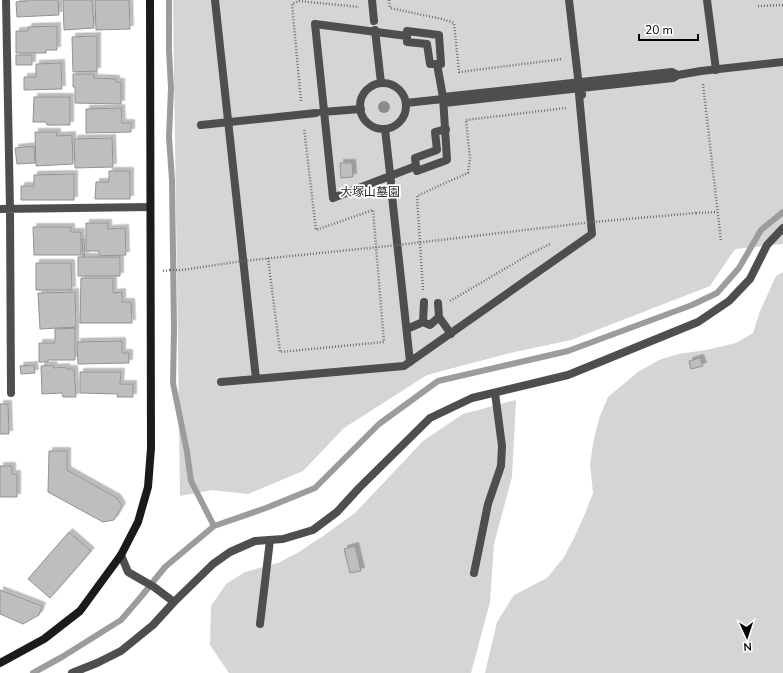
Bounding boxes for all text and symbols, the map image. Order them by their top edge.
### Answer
scale bar [639,16,698,42]
text: 20 m [645,22,673,38]
park label: 大塚山墓園 [340,184,400,200]
north arrow [727,617,767,657]
text: N [743,639,752,654]

